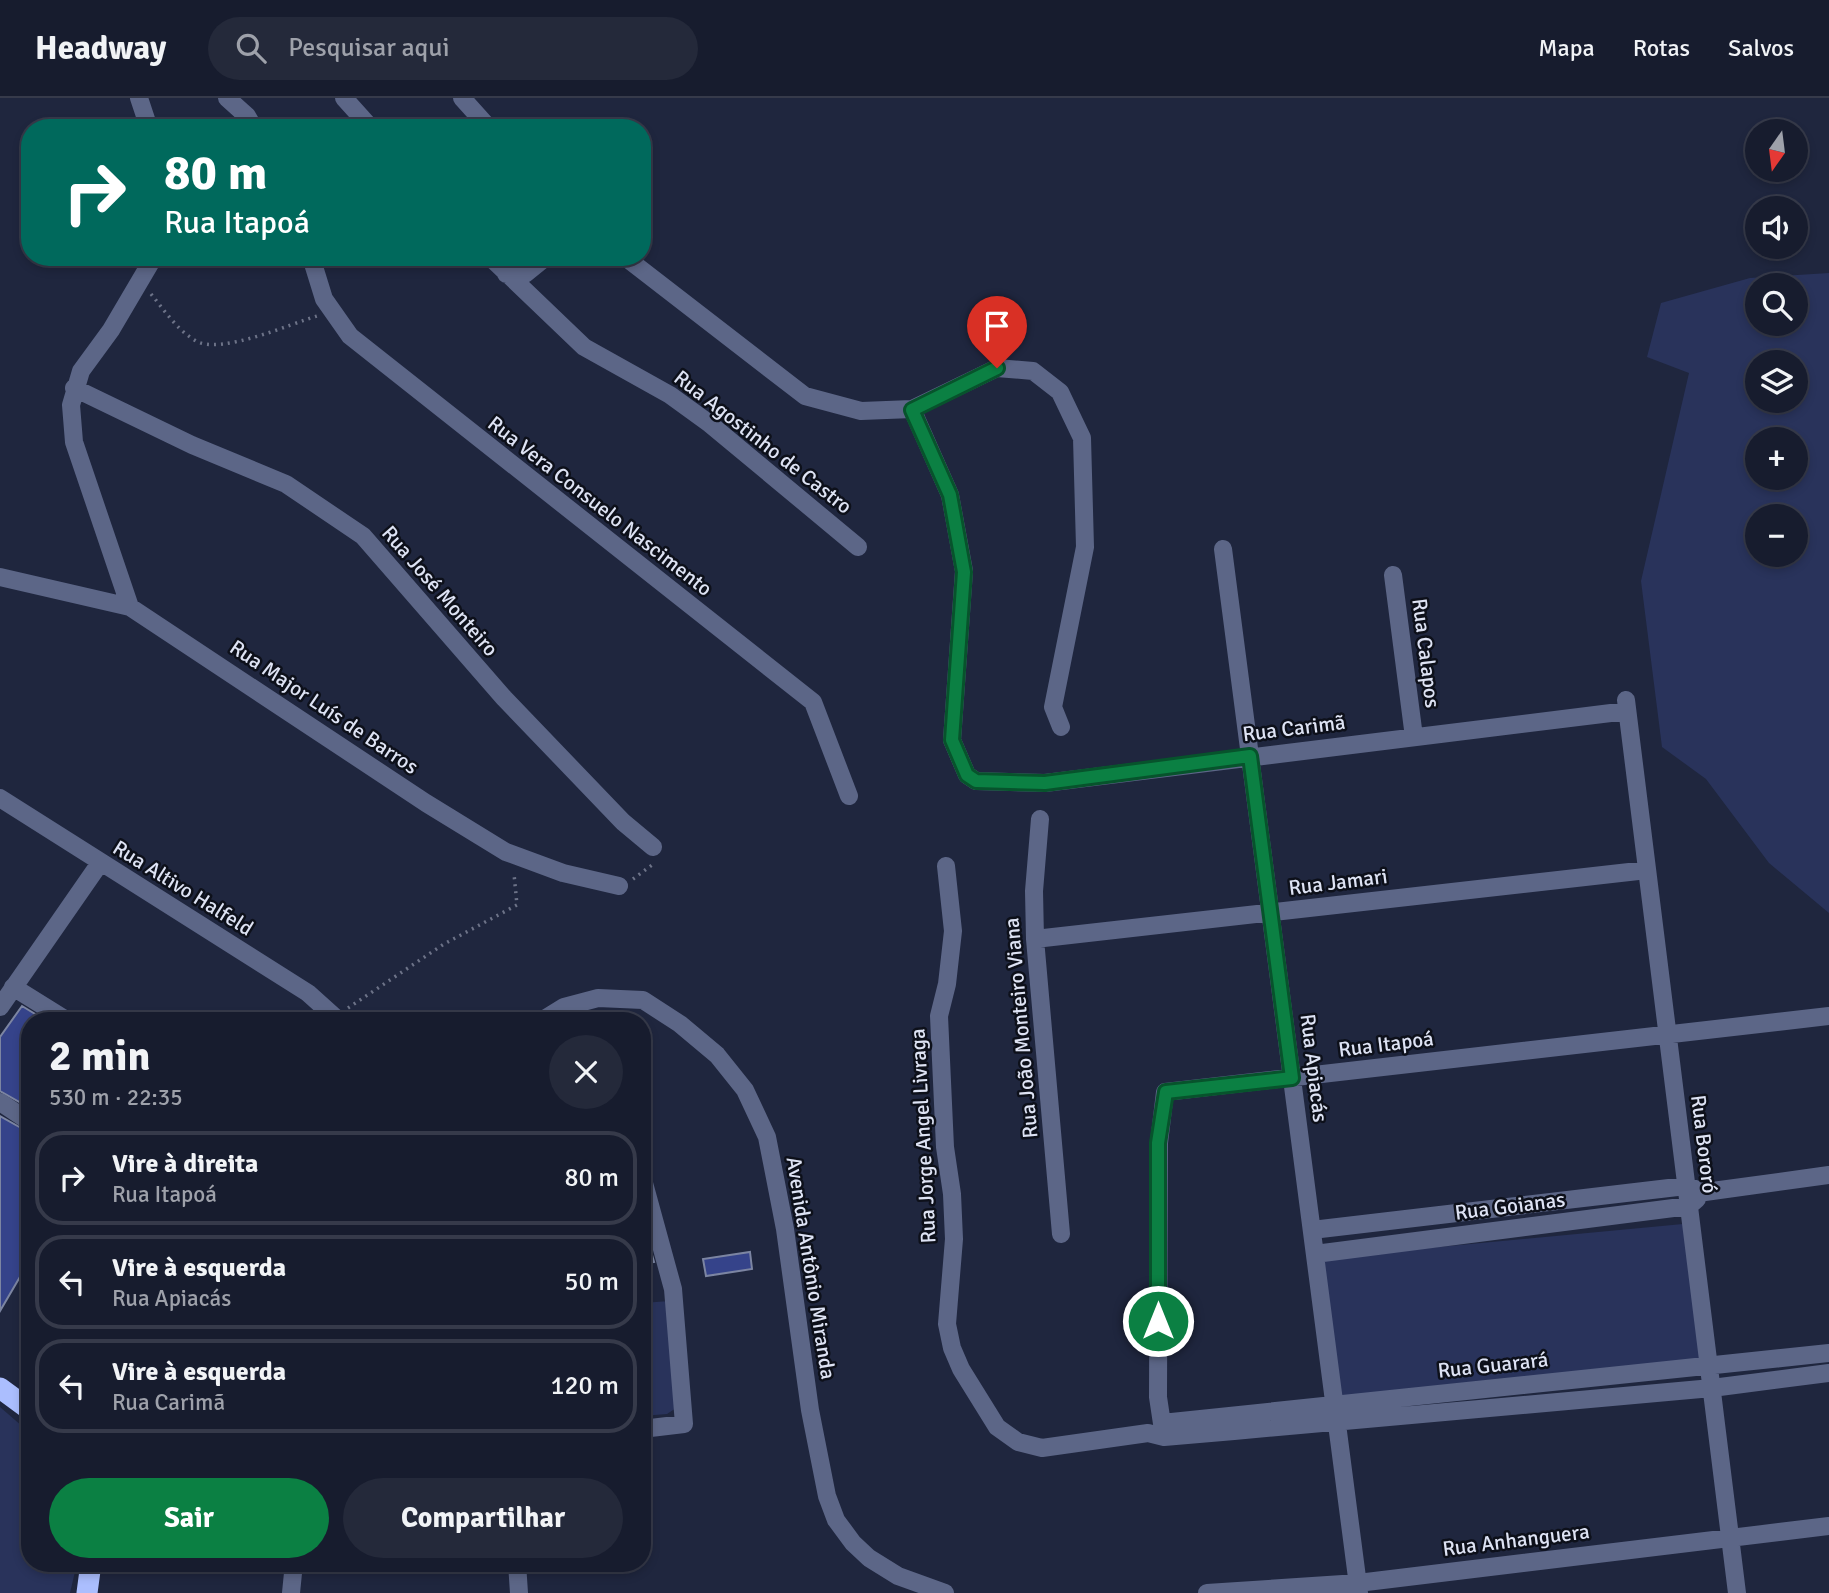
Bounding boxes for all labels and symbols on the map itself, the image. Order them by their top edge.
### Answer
north arrow [1745,119,1808,182]
pin [967,296,1027,368]
street label: Rua Agostinho de Castro [669,364,857,520]
street label: Rua Vera Consuelo Nascimento [483,410,717,602]
street label: Rua José Monteiro [376,520,504,662]
street label: Rua Calapos [1406,597,1446,709]
street label: Rua Major Luís de Barros [225,634,423,780]
street label: Rua Carimã [1241,709,1347,747]
street label: Rua Altivo Halfeld [108,834,258,942]
street label: Rua Jamari [1287,863,1389,901]
street label: Rua João Monteiro Viana [998,917,1044,1139]
street label: Rua Apiacás [1294,1012,1334,1124]
street label: Rua Itapoá [1337,1025,1435,1063]
street label: Rua Jorge Angel Livraga [904,1028,942,1244]
street label: Rua Bororó [1685,1093,1723,1195]
street label: Avenida Antônio Miranda [781,1155,841,1381]
street label: Rua Goianas [1453,1186,1567,1226]
position arrow [1121,1284,1195,1358]
street label: Rua Guarará [1436,1346,1550,1384]
street label: Rua Anhanguera [1441,1518,1591,1562]

